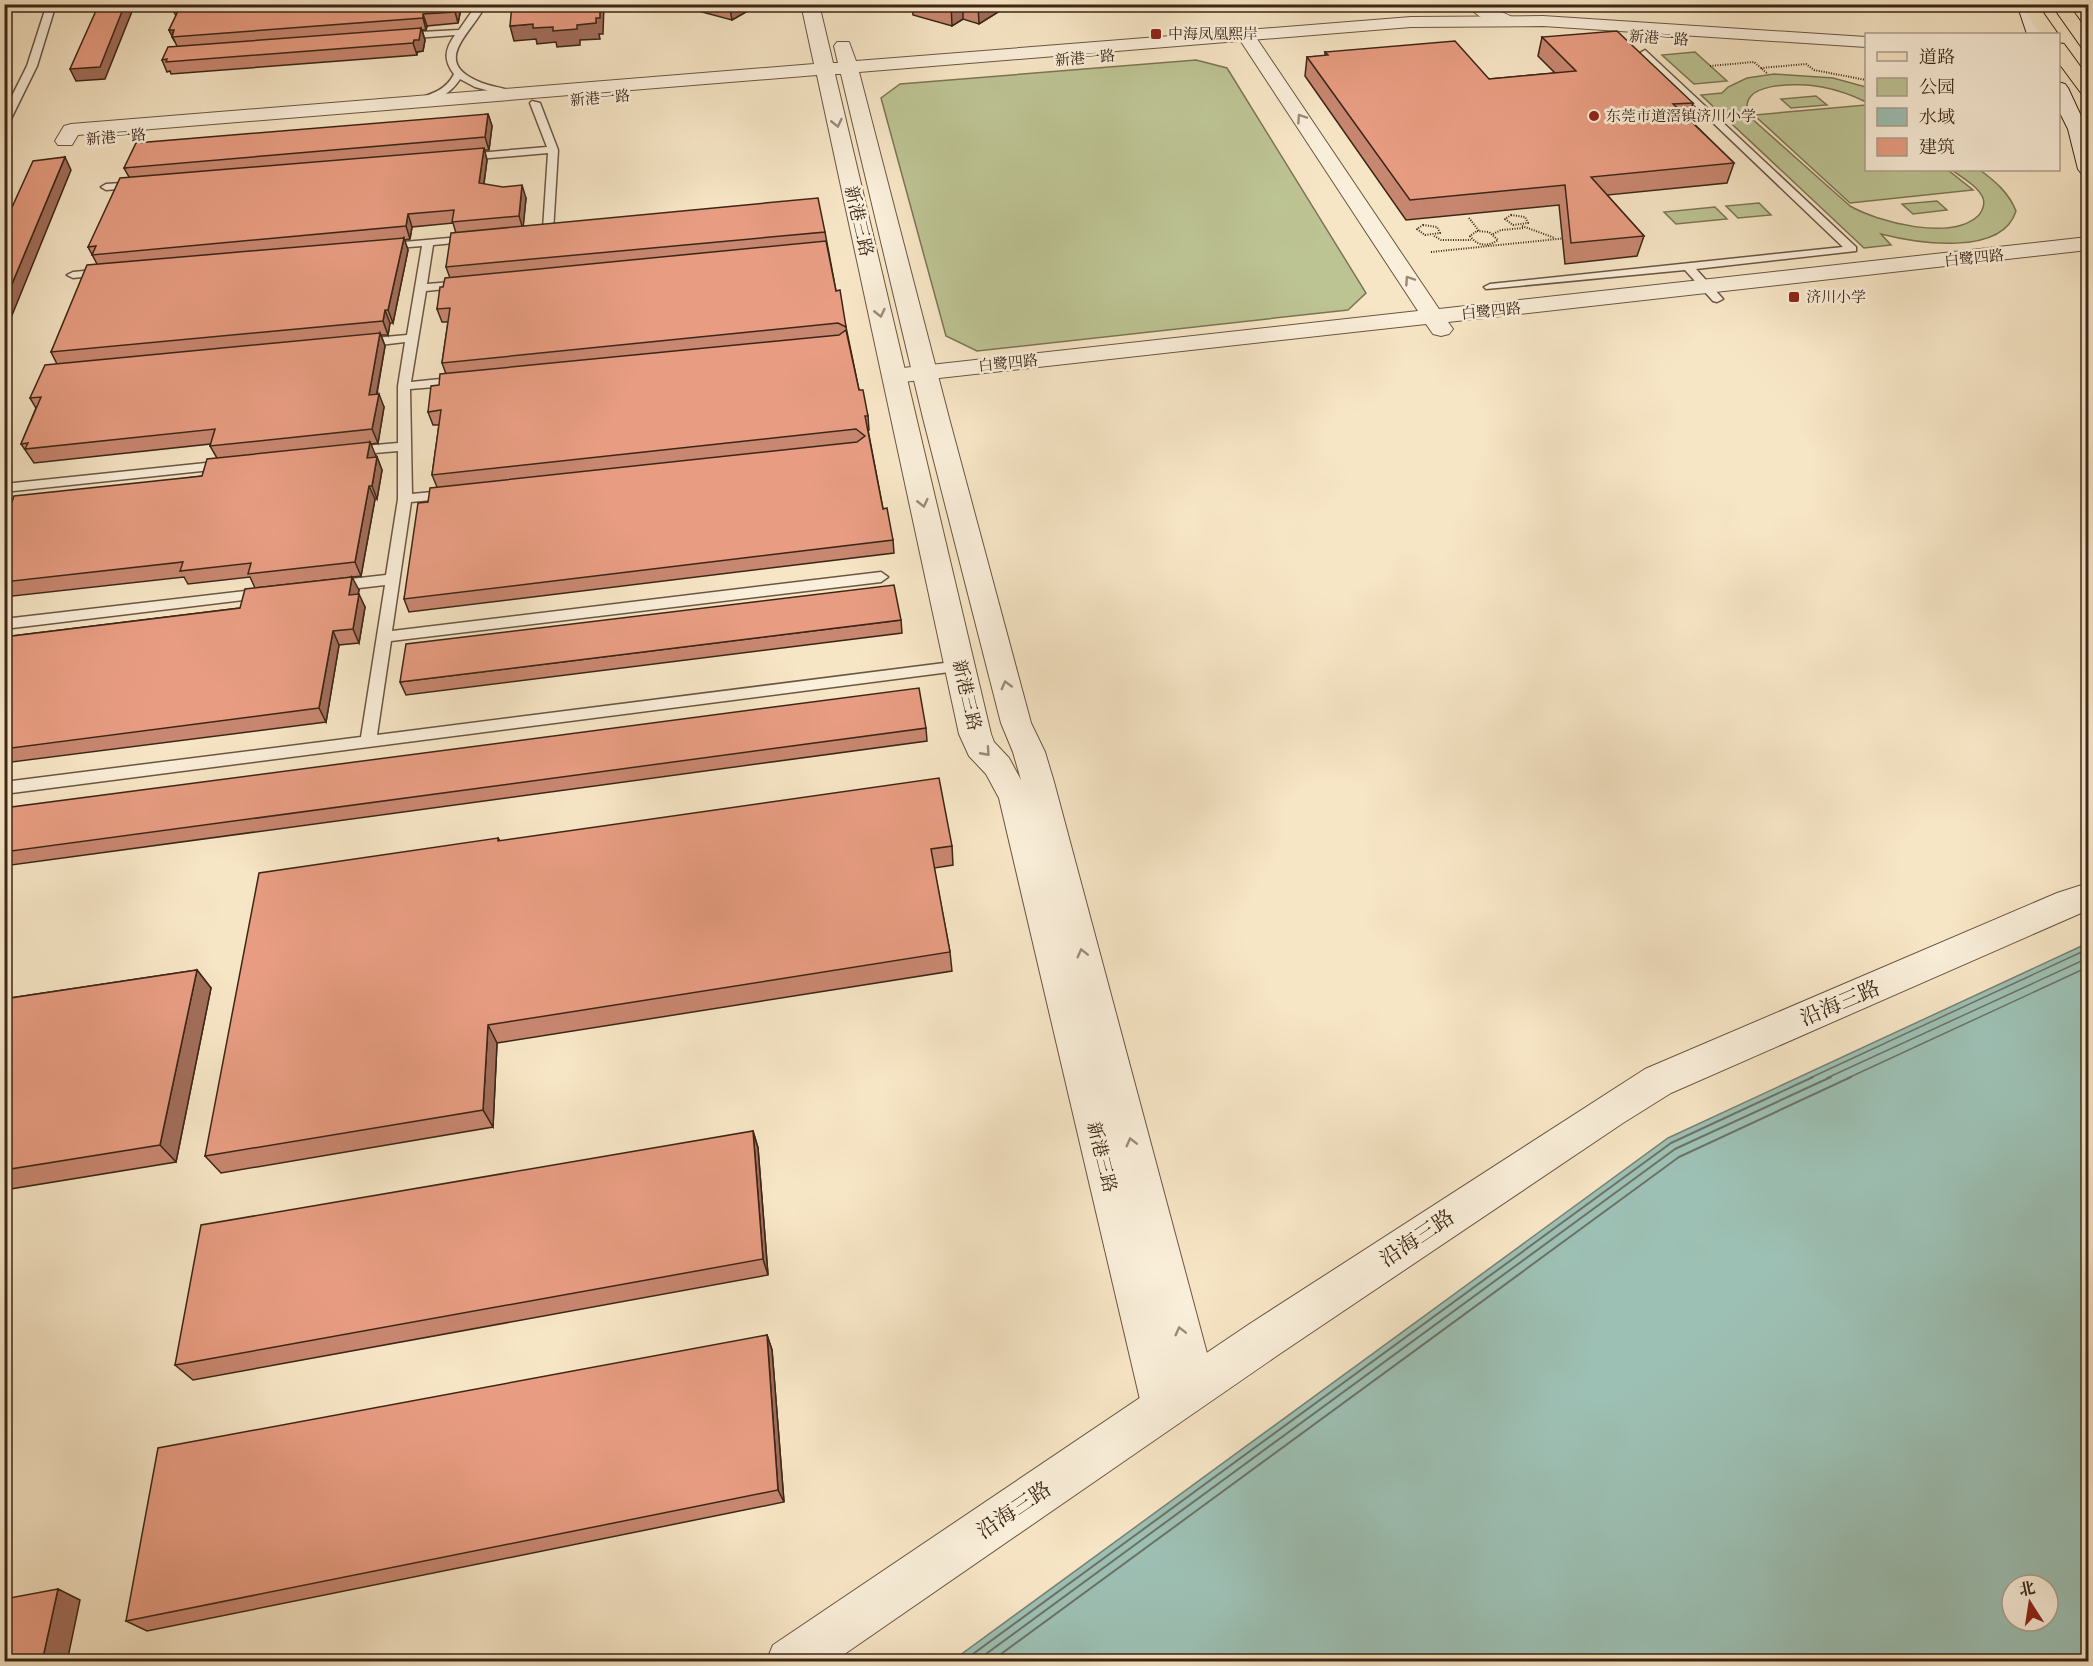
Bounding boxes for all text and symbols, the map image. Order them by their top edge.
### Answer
place label: 中海凤凰熙岸 [1168,25,1258,43]
marker: 中海凤凰熙岸 [1149,27,1163,41]
street label: 新港一路 [1628,27,1690,49]
legend [1865,33,2060,171]
street label: 新港一路 [1054,46,1116,70]
text: 道路 [1919,47,1955,68]
text: 公园 [1919,77,1955,98]
street label: 新港一路 [569,86,631,110]
place label: 东莞市道滘镇济川小学 [1606,107,1756,125]
text: 水域 [1919,107,1955,128]
marker: 东莞市道滘镇济川小学 [1587,109,1601,123]
one-way arrow [1297,114,1308,125]
one-way arrow [830,118,843,128]
street label: 新港一路 [85,125,147,149]
text: 建筑 [1919,137,1955,158]
street label: 新港三路 [840,184,877,259]
street label: 白鹭四路 [1943,246,2005,270]
one-way arrow [1405,276,1416,287]
place label: 济川小学 [1806,288,1866,306]
marker: 济川小学 [1787,290,1801,304]
street label: 白鹭四路 [1460,299,1522,323]
one-way arrow [873,308,886,318]
street label: 白鹭四路 [977,351,1039,375]
one-way arrow [916,498,929,508]
street label: 新港三路 [948,658,985,733]
one-way arrow [1001,680,1013,691]
one-way arrow [979,746,990,756]
one-way arrow [1077,948,1090,958]
street label: 沿海三路 [1797,976,1883,1030]
street label: 新港三路 [1083,1120,1120,1195]
one-way arrow [1126,1137,1138,1148]
street label: 沿海三路 [1375,1205,1459,1271]
one-way arrow [1174,1326,1187,1336]
street label: 沿海三路 [972,1477,1056,1543]
north arrow [2000,1573,2060,1633]
text: 北 [2017,1578,2037,1600]

